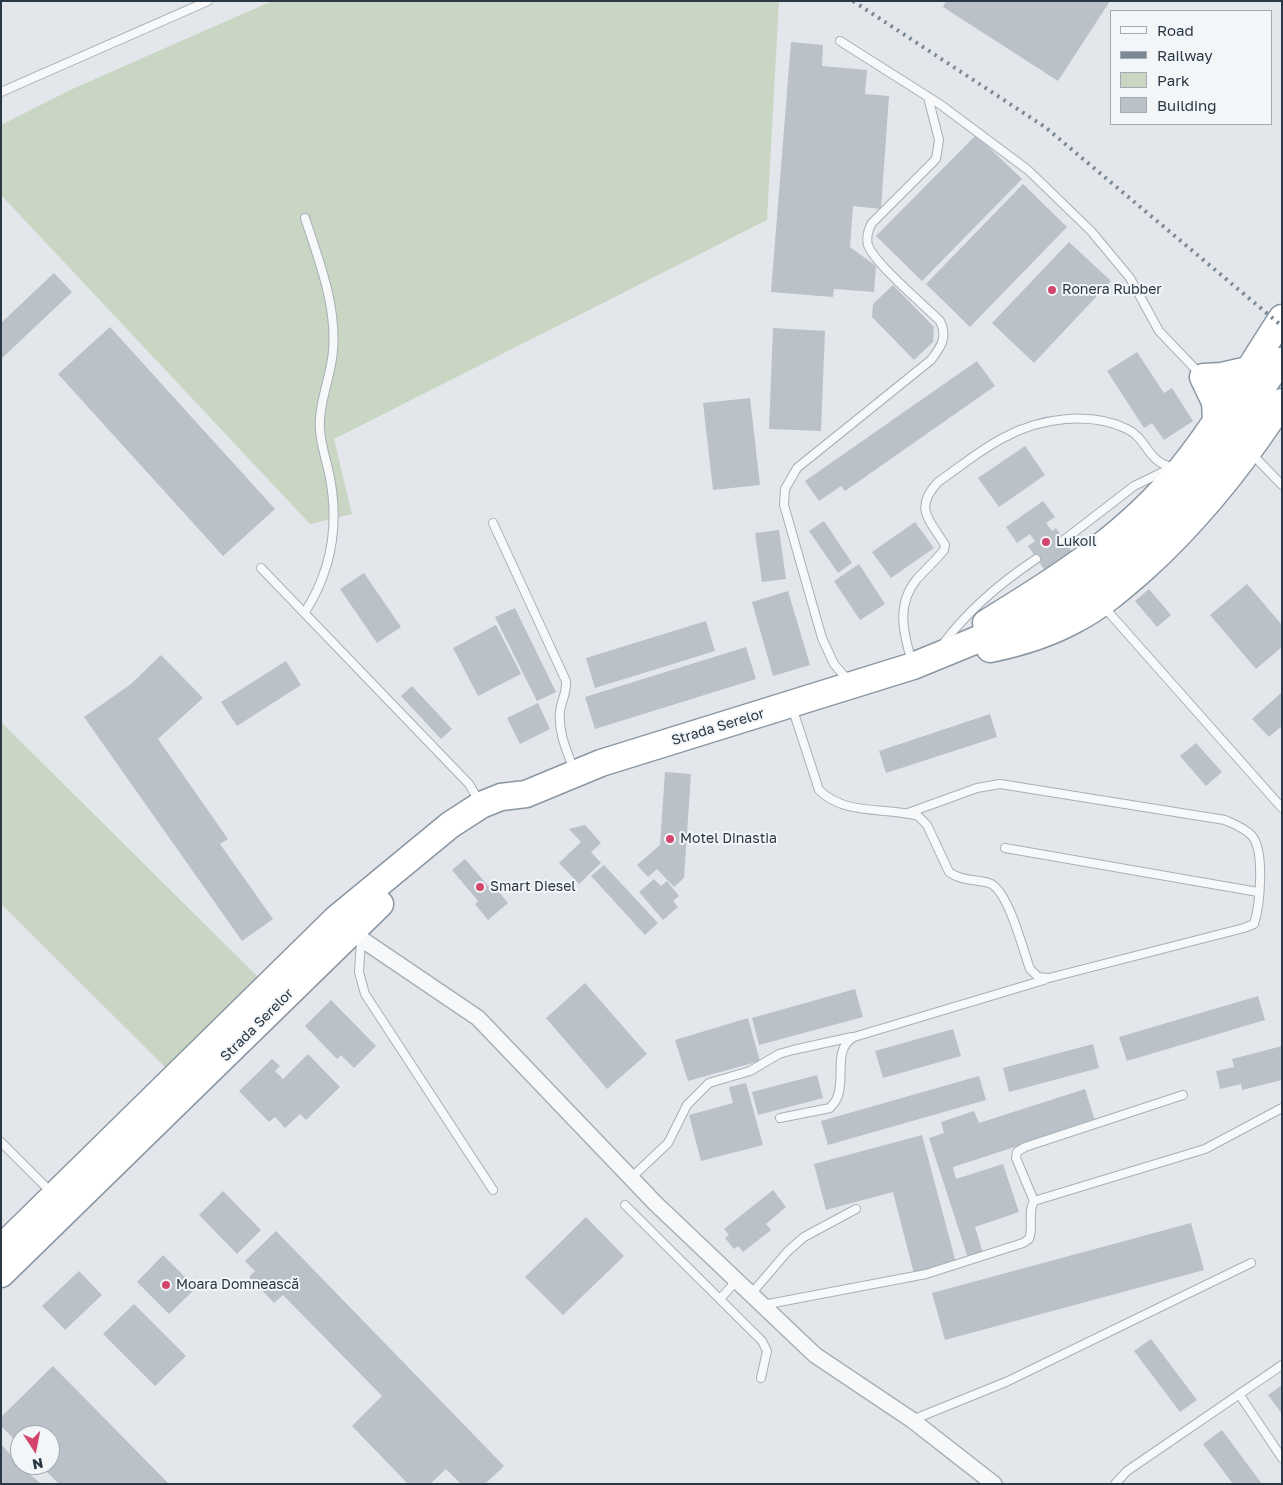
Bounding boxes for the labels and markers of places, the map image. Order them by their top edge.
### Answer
place label: Ronera Rubber [1062,282,1162,298]
marker: Ronera Rubber [1046,284,1058,296]
place label: Lukoil [1056,534,1096,550]
marker: Lukoil [1040,536,1052,548]
place label: Motel Dinastia [680,831,777,847]
marker: Motel Dinastia [664,833,676,845]
place label: Smart Diesel [490,879,576,895]
marker: Smart Diesel [474,881,486,893]
place label: Moara Domnească [176,1277,299,1293]
marker: Moara Domnească [160,1279,172,1291]

